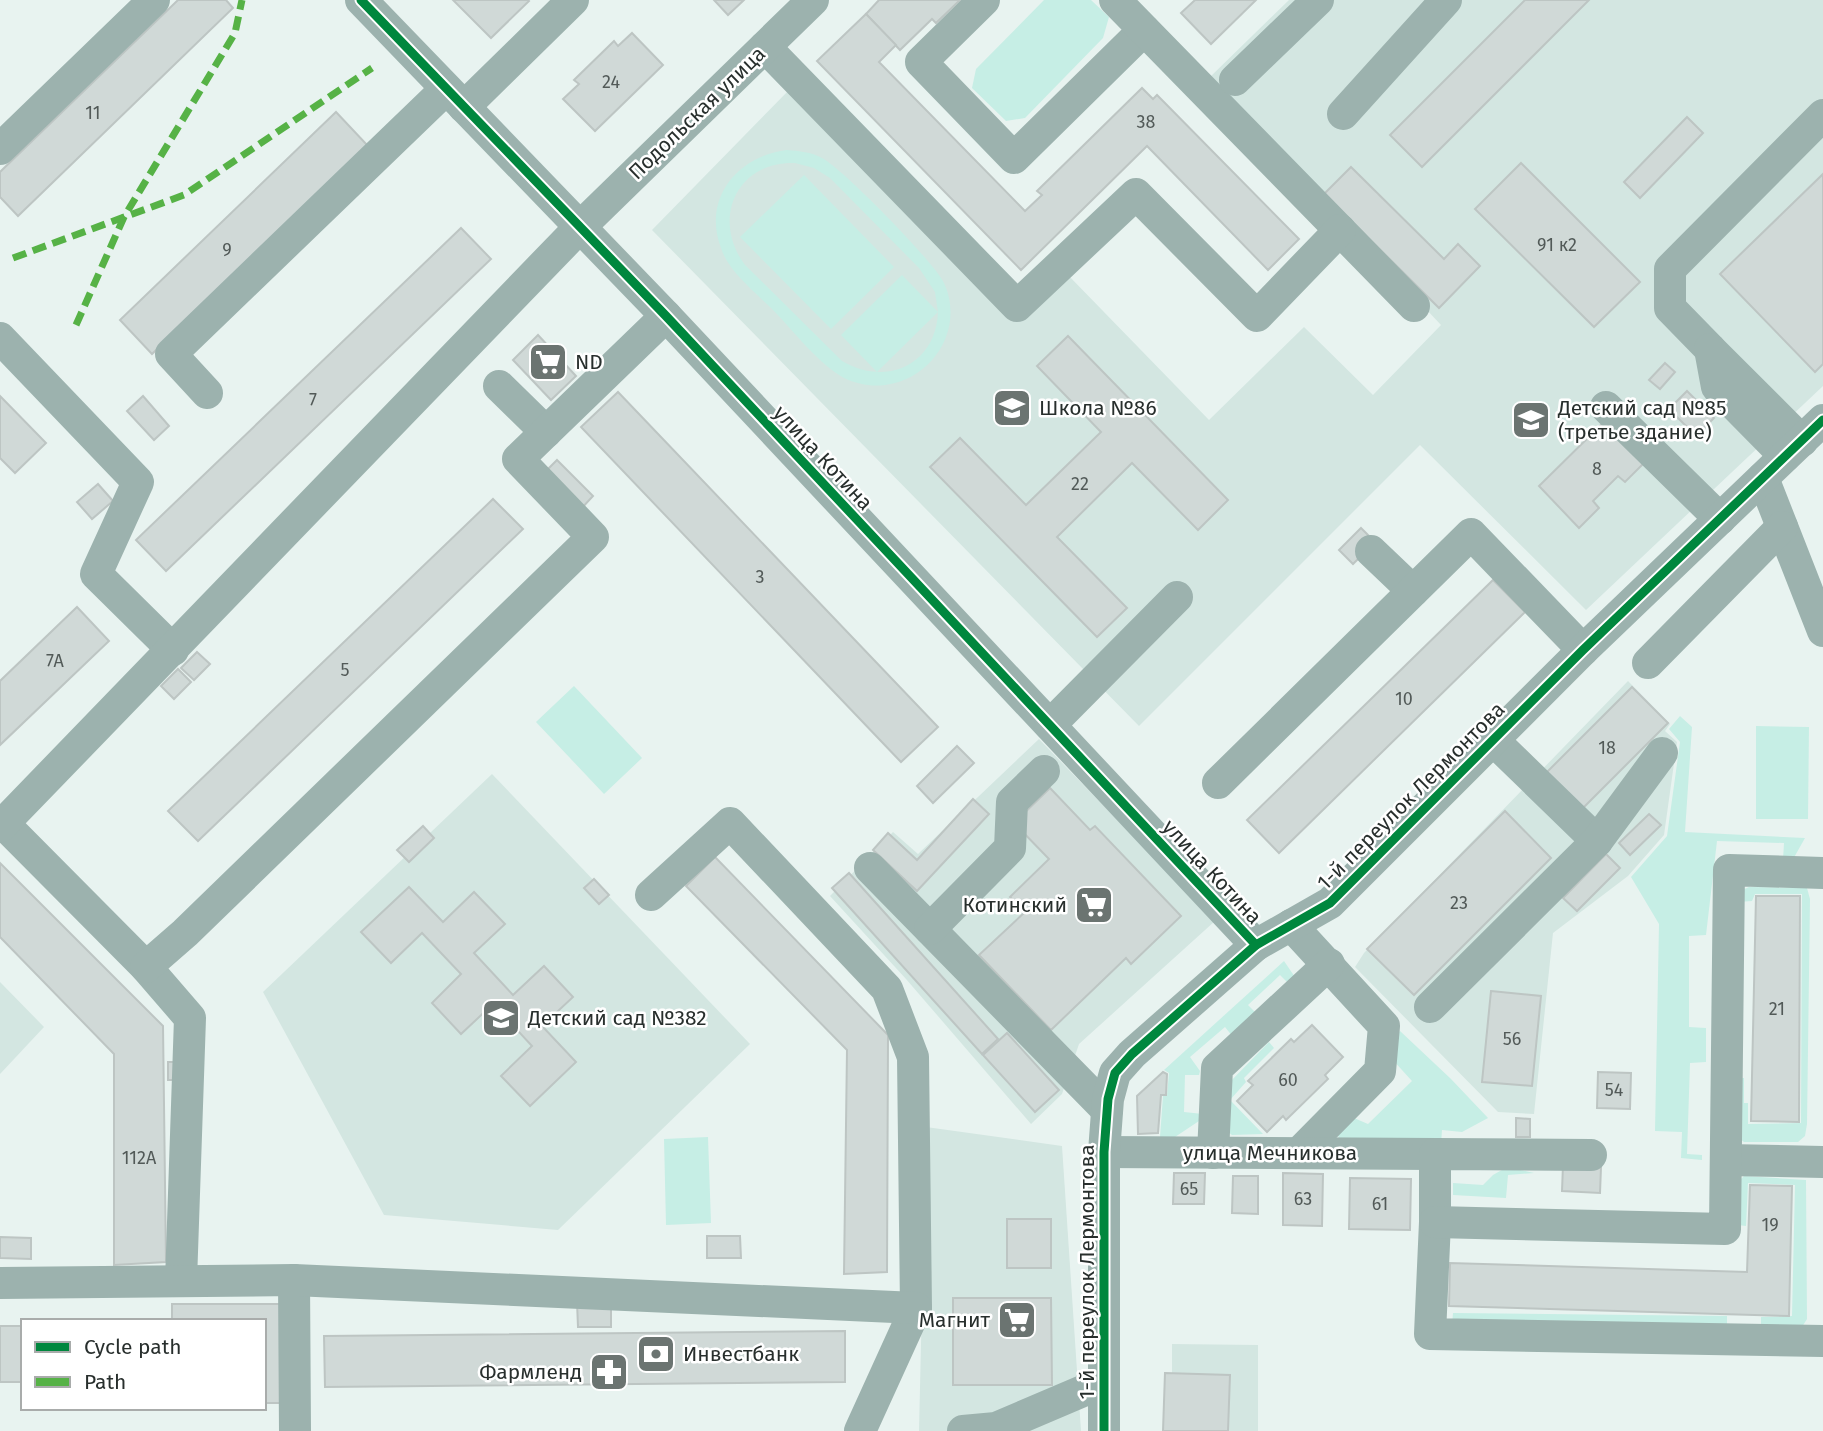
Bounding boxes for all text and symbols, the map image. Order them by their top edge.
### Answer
street label: Подольская улица [623,41,771,185]
house number: 24 [602,71,620,93]
house number: 11 [85,102,101,124]
house number: 38 [1137,111,1156,133]
house number: 91 к2 [1537,234,1577,256]
house number: 9 [222,239,232,261]
supermarket icon: ND [527,341,569,383]
place label: ND [575,349,603,375]
school or university icon: Школа №86 [991,387,1033,429]
house number: 7 [309,389,317,411]
place label: Школа №86 [1039,395,1157,421]
place label: Детский сад №85 (третье здание) [1557,395,1727,445]
school or university icon: Детский сад №85 (третье здание) [1510,399,1552,441]
street label: улица Котина [768,400,878,516]
house number: 8 [1592,458,1602,480]
house number: 22 [1071,473,1089,495]
house number: 3 [756,566,764,588]
house number: 7А [46,650,65,672]
house number: 5 [340,659,350,681]
house number: 10 [1395,688,1413,710]
street label: 1-й переулок Лермонтова [1312,697,1510,895]
house number: 18 [1598,737,1616,759]
street label: улица Котина [1157,814,1267,930]
supermarket icon: Котинский [1073,884,1115,926]
place label: Котинский [963,892,1067,918]
house number: 23 [1450,892,1468,914]
school or university icon: Детский сад №382 [480,997,522,1039]
house number: 21 [1769,998,1785,1020]
place label: Детский сад №382 [527,1005,707,1031]
house number: 56 [1503,1028,1521,1050]
house number: 60 [1278,1069,1298,1091]
house number: 54 [1605,1079,1624,1101]
street label: улица Мечникова [1183,1140,1357,1166]
street label: 1-й переулок Лермонтова [1074,1144,1100,1400]
house number: 112А [122,1147,157,1169]
house number: 65 [1180,1178,1198,1200]
house number: 63 [1294,1188,1312,1210]
house number: 61 [1372,1193,1388,1215]
house number: 19 [1761,1214,1779,1236]
supermarket icon: Магнит [996,1299,1038,1341]
place label: Магнит [919,1307,991,1333]
legend [21,1319,266,1410]
bank icon: Инвестбанк [635,1333,677,1375]
text: Cycle path [84,1334,182,1360]
place label: Инвестбанк [683,1341,799,1367]
pharmacy icon: Фармленд [588,1351,630,1393]
place label: Фармленд [479,1359,582,1385]
text: Path [84,1369,126,1395]

